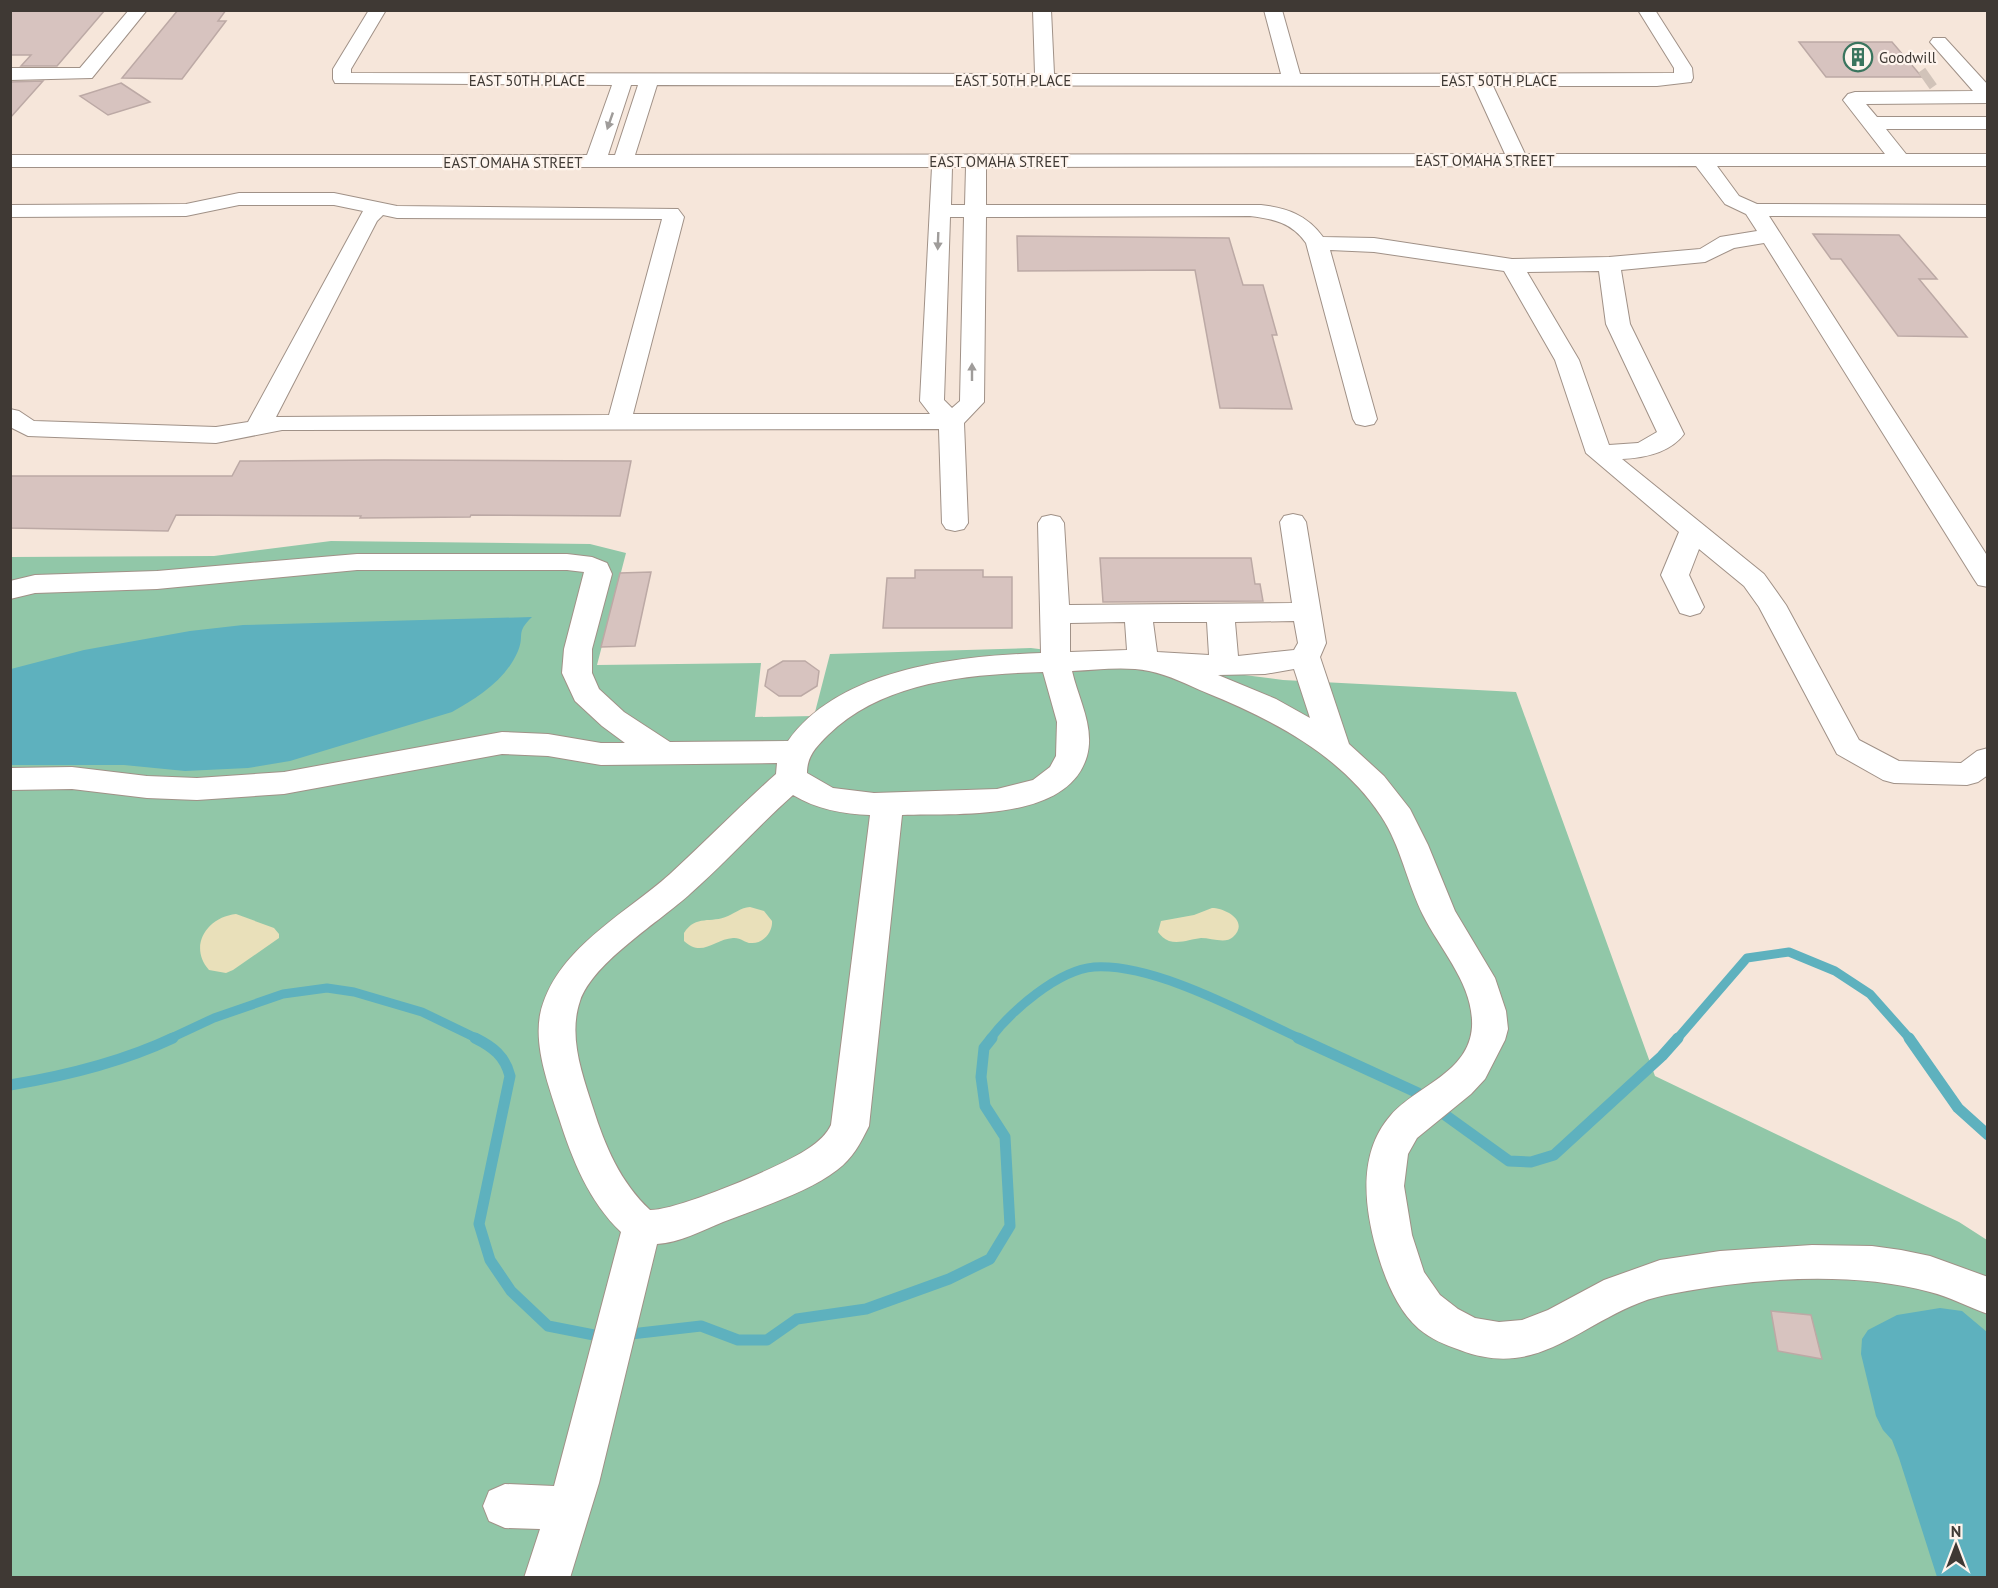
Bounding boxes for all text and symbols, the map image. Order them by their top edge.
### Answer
building icon: Goodwill [1842,41,1874,73]
place label: Goodwill [1879,48,1937,67]
street label: EAST 50TH PLACE [469,71,585,90]
street label: EAST 50TH PLACE [955,71,1071,90]
street label: EAST 50TH PLACE [1441,71,1557,90]
one-way arrow [604,112,614,130]
street label: EAST OMAHA STREET [1415,151,1555,170]
street label: EAST OMAHA STREET [929,152,1069,171]
street label: EAST OMAHA STREET [443,153,583,172]
one-way arrow [934,231,943,250]
one-way arrow [967,362,977,381]
north arrow [1926,1516,1986,1576]
text: N [1951,1521,1961,1541]

